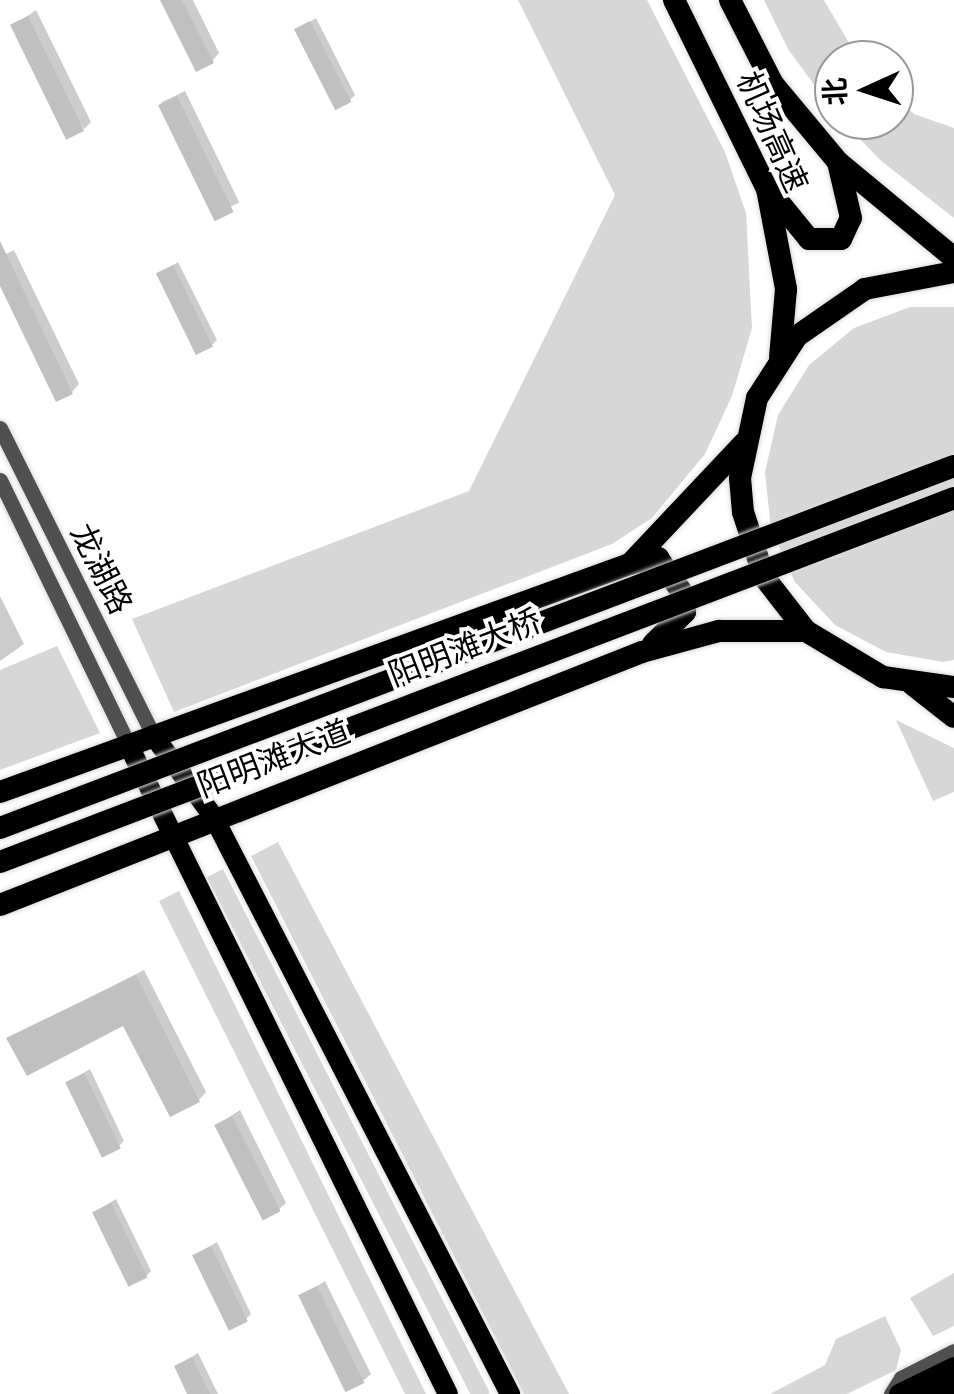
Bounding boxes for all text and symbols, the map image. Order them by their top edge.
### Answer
north arrow [814,40,914,140]
street label: 机场高速 [728,66,816,198]
text: 北 [818,77,853,106]
street label: 龙湖路 [62,518,140,620]
street label: 阳明滩大桥 [383,601,547,695]
street label: 阳明滩大道 [192,712,356,806]

